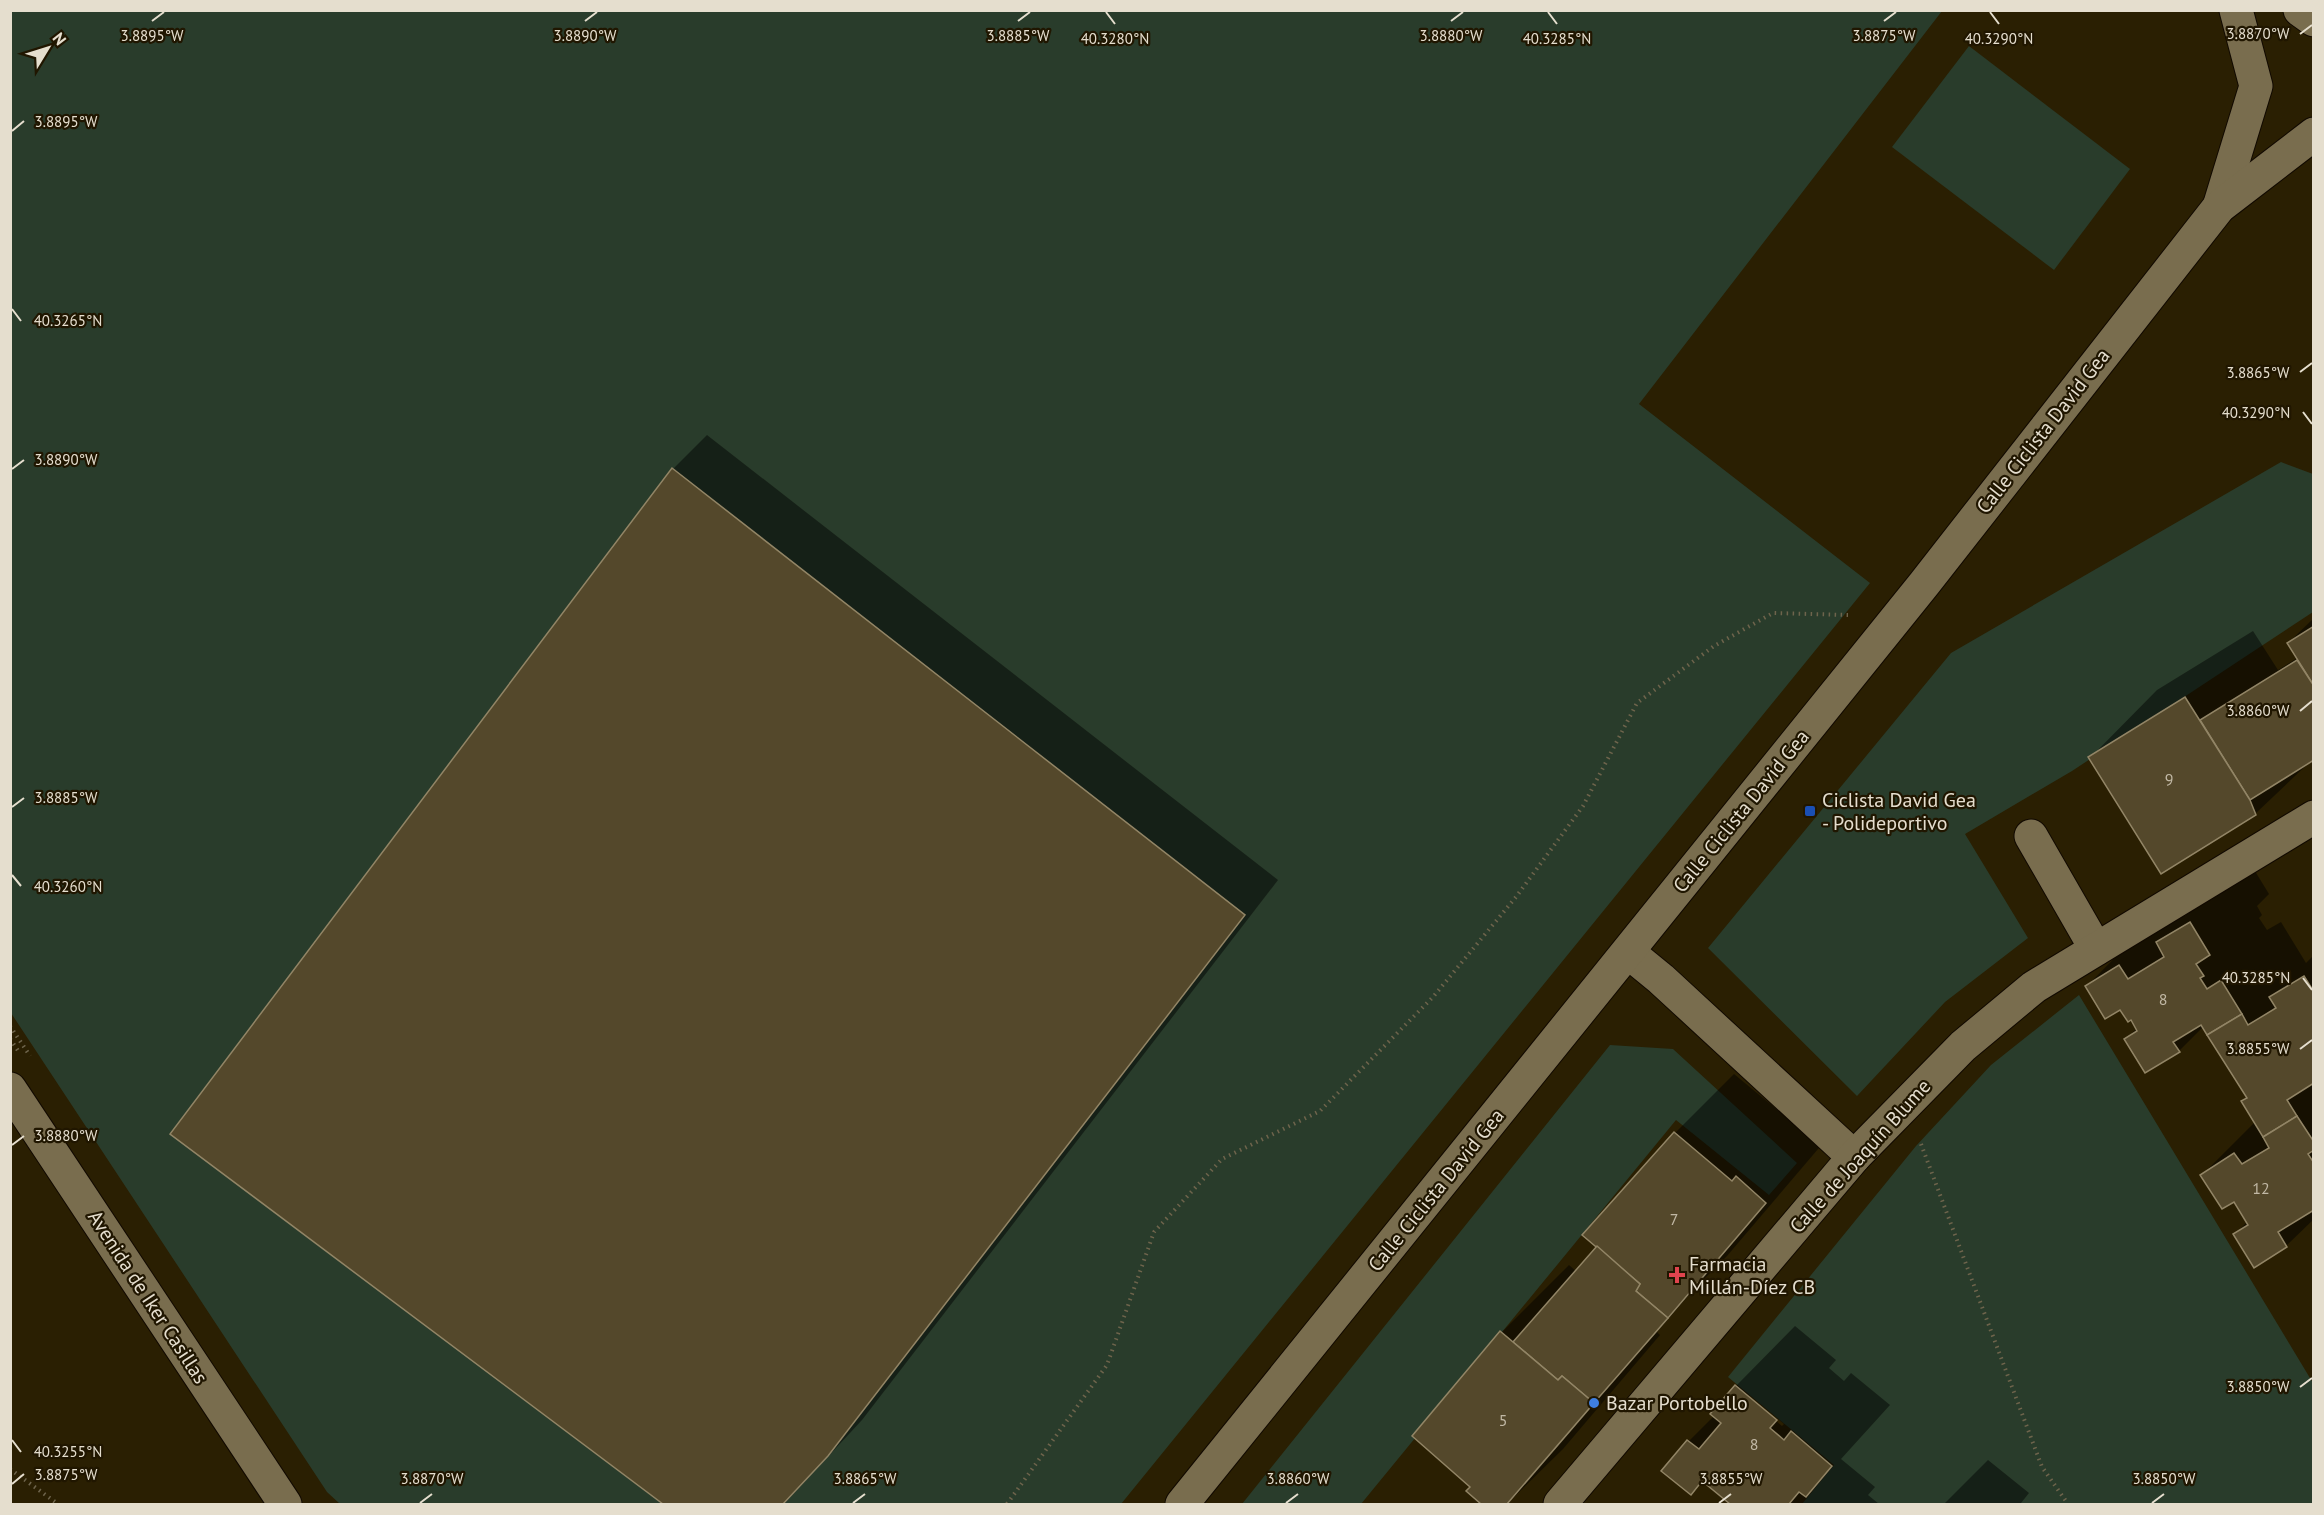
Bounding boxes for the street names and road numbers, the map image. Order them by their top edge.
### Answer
street label: Calle Ciclista David Gea [1971,343,2115,519]
street label: Calle Ciclista David Gea [1667,724,1815,898]
street label: Calle de Joaquín Blume [1784,1073,1936,1239]
street label: Calle Ciclista David Gea [1362,1103,1510,1277]
street label: Avenida de Iker Casillas [82,1205,214,1389]

